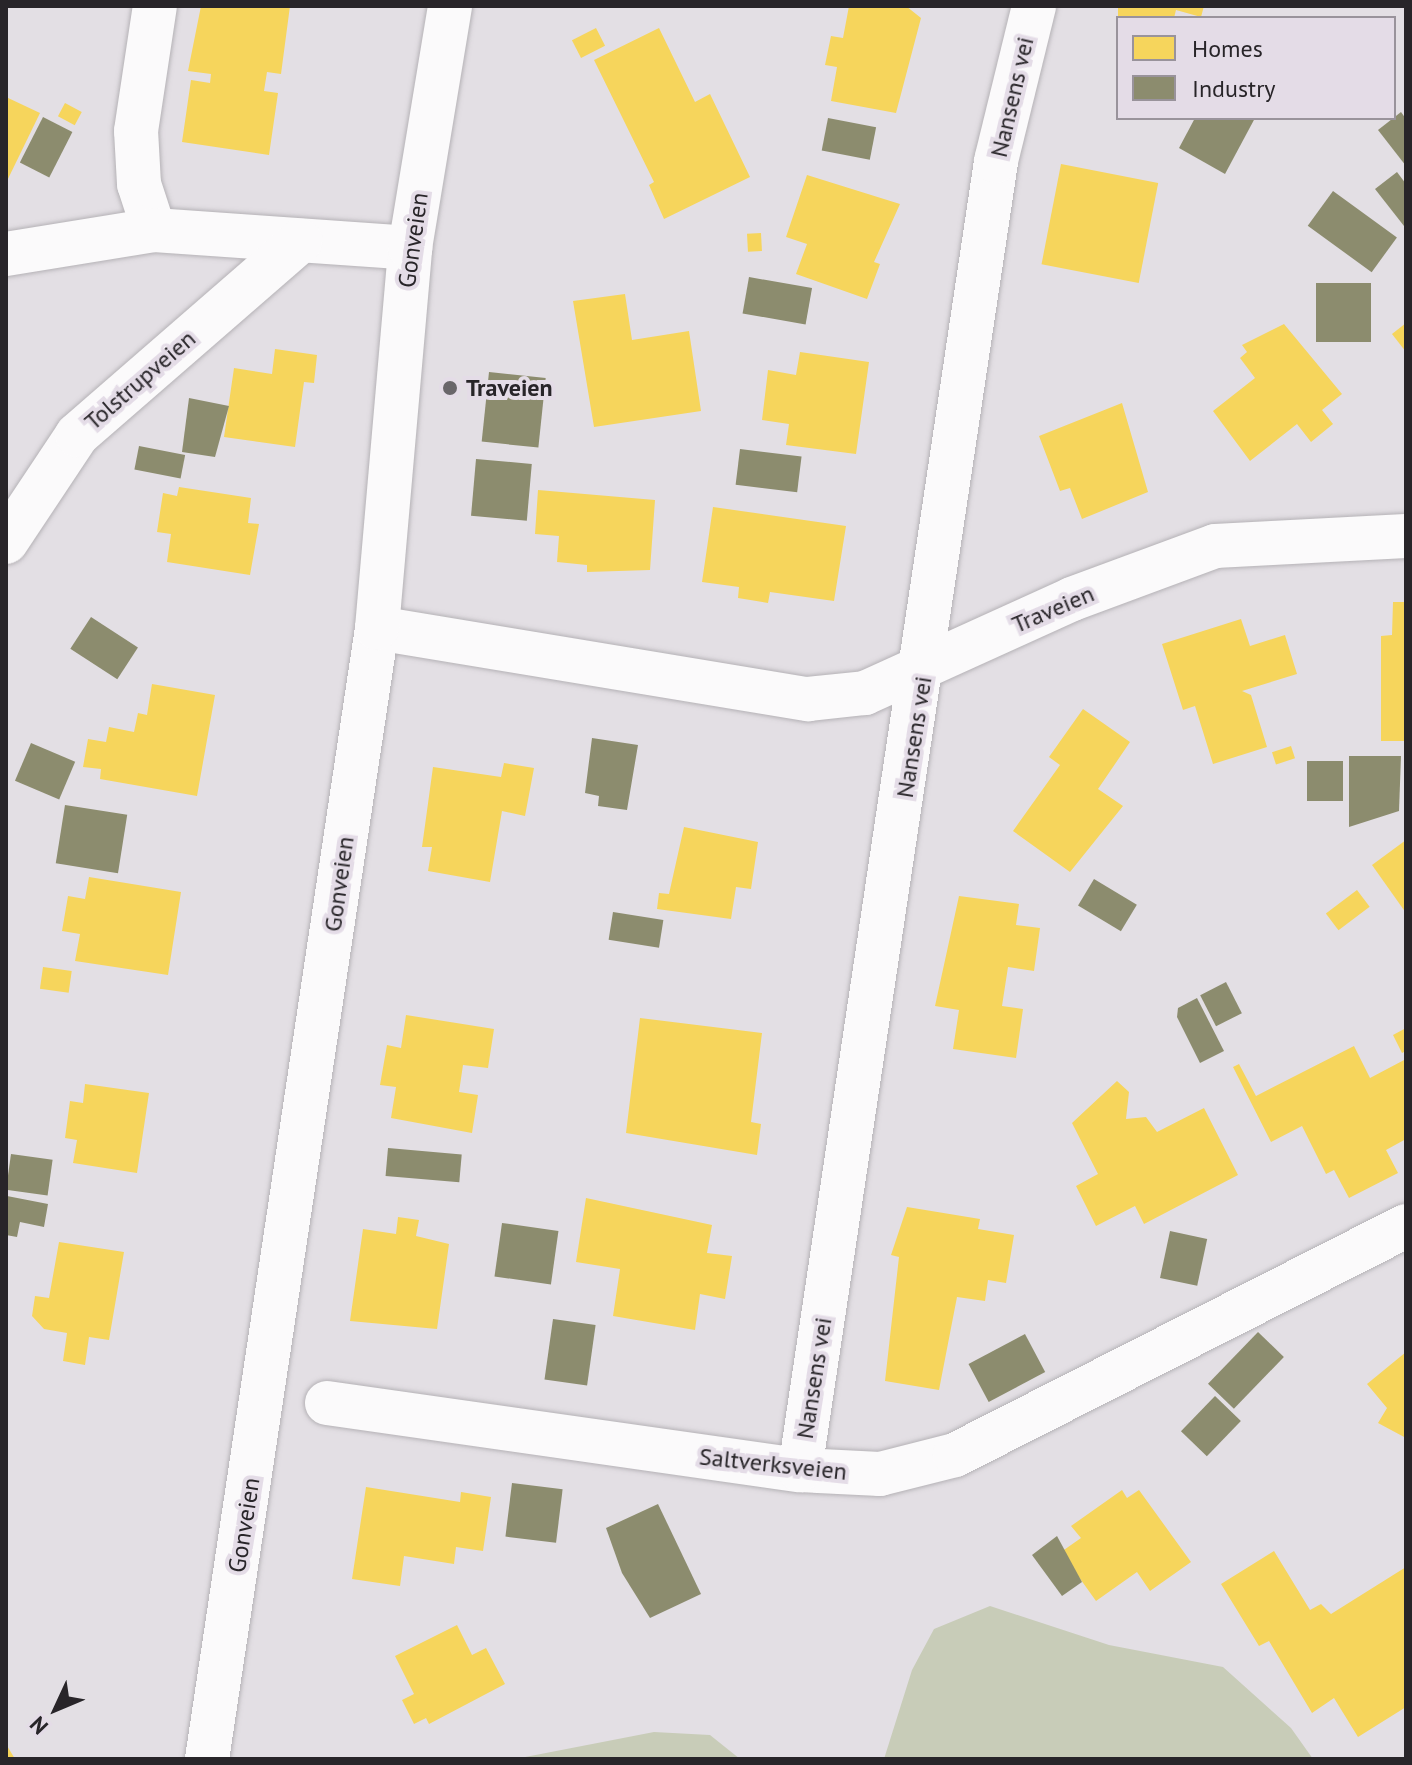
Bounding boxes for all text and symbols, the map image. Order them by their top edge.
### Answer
legend [1116,16,1396,120]
text: Homes [1192,33,1263,64]
street label: Nansens vei [984,34,1040,160]
text: Industry [1192,73,1276,104]
street label: Gonveien [392,190,434,290]
street label: Tolstrupveien [79,324,201,436]
place label: Traveien [466,374,553,402]
marker: Traveien [441,379,459,397]
street label: Traveien [1008,579,1098,639]
street label: Nansens vei [890,674,938,800]
street label: Gonveien [318,834,360,934]
street label: Nansens vei [790,1315,838,1441]
street label: Saltverksveien [698,1442,848,1486]
street label: Gonveien [222,1475,266,1575]
north arrow [16,1669,96,1749]
text: N [24,1711,54,1741]

